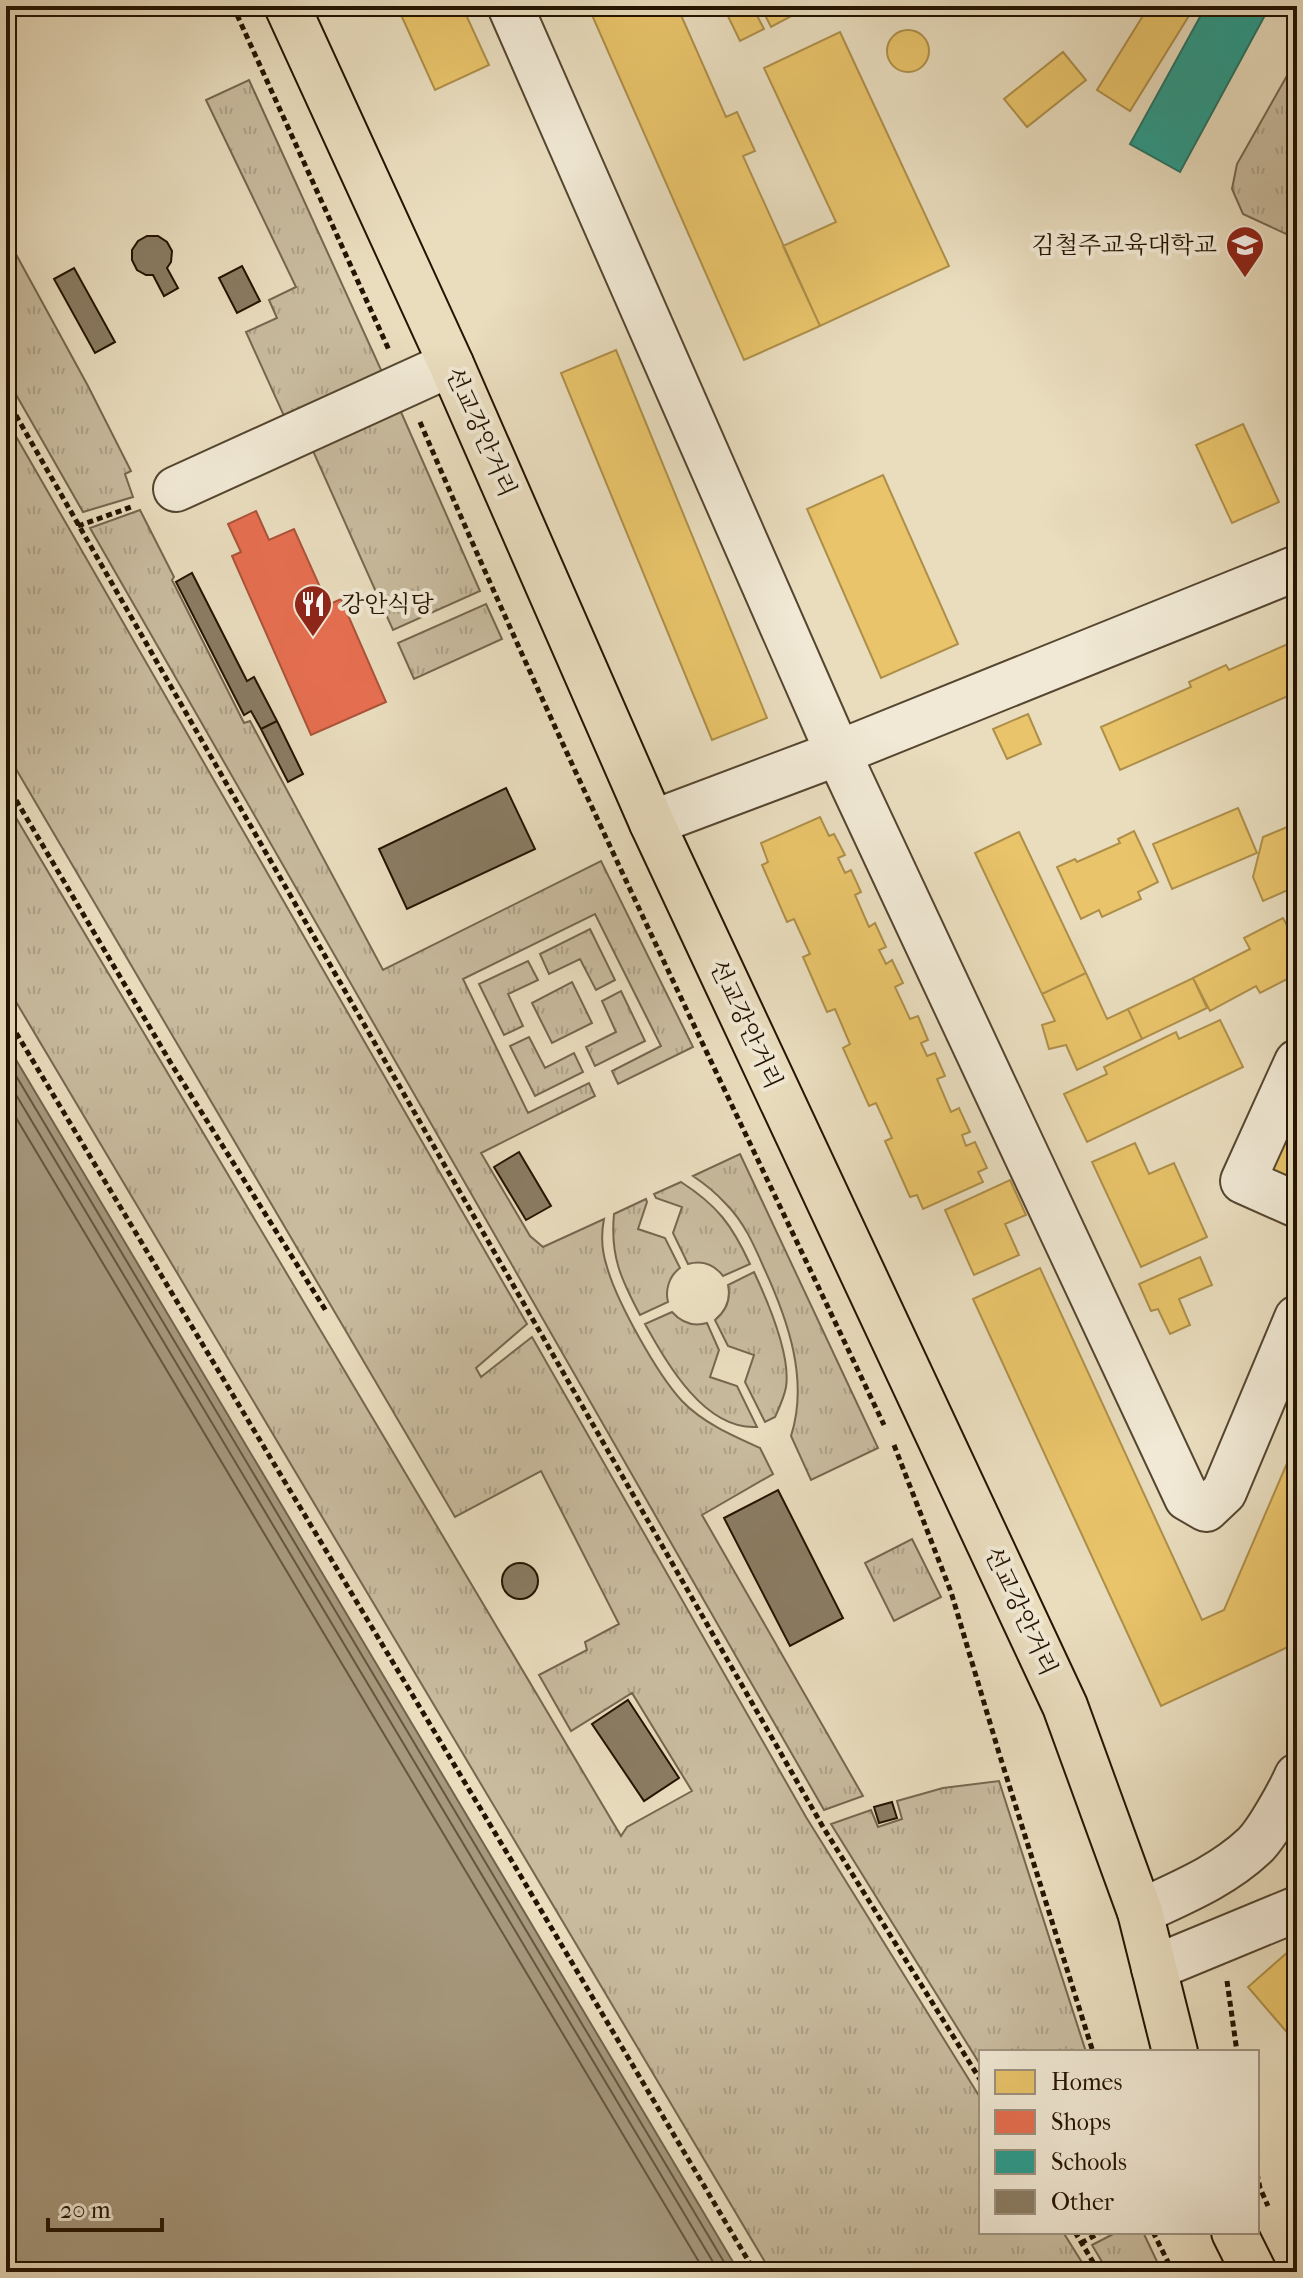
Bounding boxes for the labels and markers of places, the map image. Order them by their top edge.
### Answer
school or university icon: 김철주교육대학교 [1224,224,1266,279]
place label: 김철주교육대학교 [1032,231,1217,259]
restaurant icon: 강안식당 [292,583,334,638]
place label: 강안식당 [341,590,435,618]

